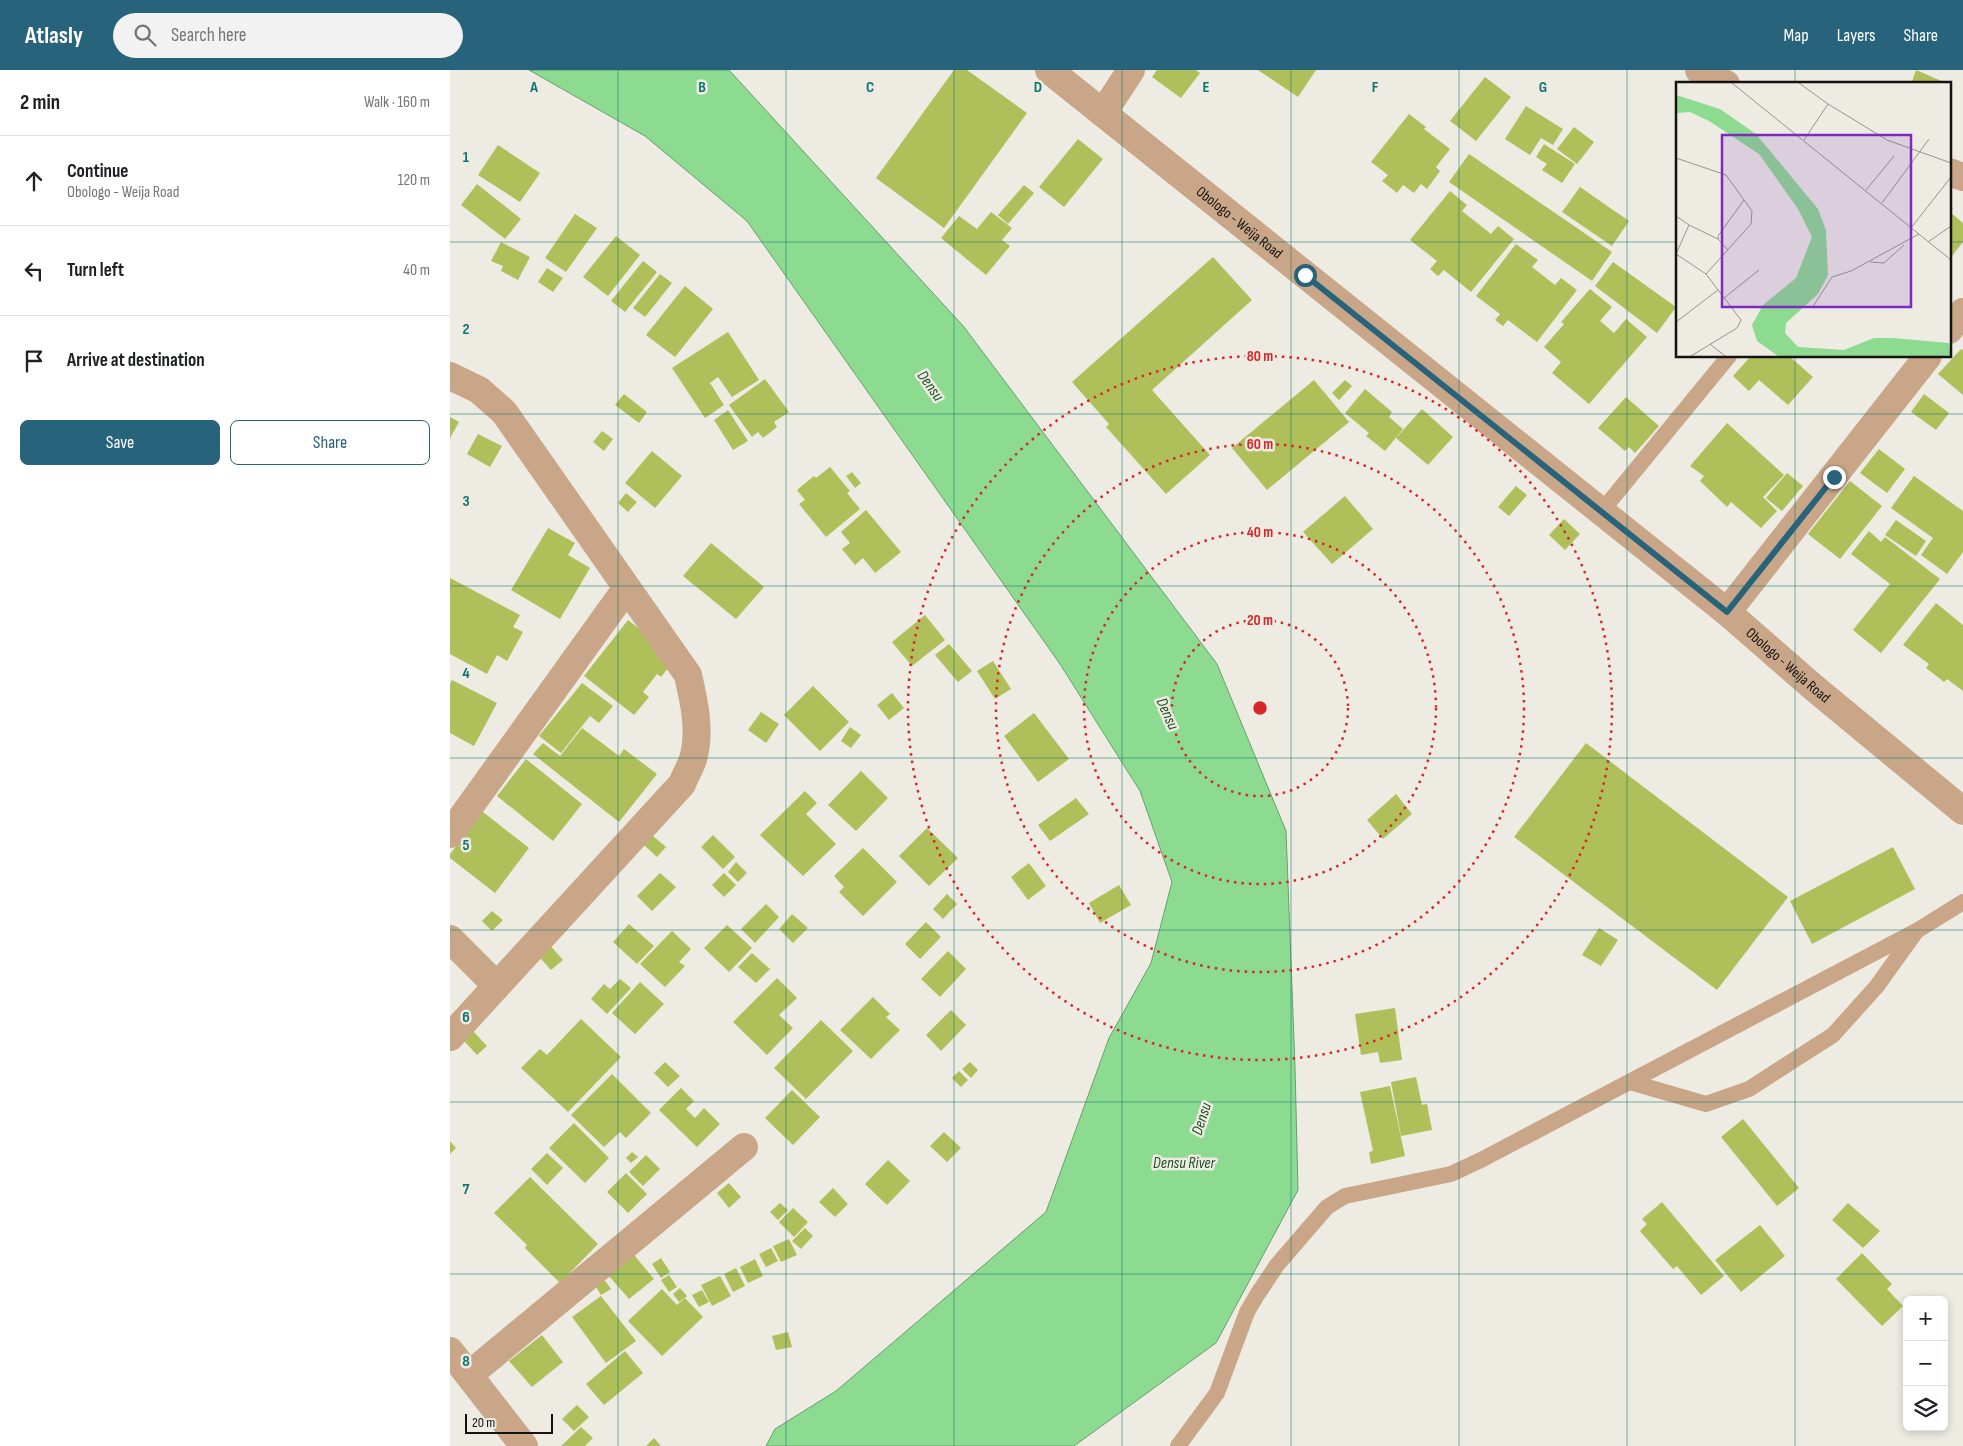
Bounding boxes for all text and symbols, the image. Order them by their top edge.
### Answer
search box [113,13,463,58]
text: Atlasly [25,21,83,50]
icon: search [131,21,159,49]
text: Search here [171,24,246,47]
text: Map [1784,25,1809,46]
text: Layers [1837,25,1876,46]
text: Share [1904,25,1938,46]
text: A [529,78,538,97]
text: B [698,78,706,97]
text: C [866,78,874,97]
text: D [1034,78,1042,97]
text: E [1203,78,1210,97]
text: F [1372,78,1379,97]
text: G [1539,78,1547,97]
inset map [1676,82,1950,358]
text: 2 min [20,90,60,115]
text: Walk · 160 m [364,93,430,112]
text: 1 [463,148,470,167]
text: Continue [67,160,128,183]
icon: ahead [20,167,48,195]
text: 120 m [398,171,430,190]
street label: Obologo - Weija Road [1192,182,1287,263]
text: Obologo - Weija Road [67,183,179,202]
icon: left [20,257,48,285]
text: Turn left [67,259,124,282]
text: 40 m [403,261,430,280]
route start [1294,264,1317,287]
text: 2 [462,320,470,339]
icon: arrive [20,347,48,375]
text: 80 m [1247,347,1273,366]
text: Arrive at destination [67,349,205,372]
water label: Densu [913,367,948,405]
button: Save [20,420,220,465]
button: Share [230,420,430,465]
text: 60 m [1247,435,1273,454]
route end [1823,466,1846,489]
text: 3 [462,492,470,511]
text: 40 m [1247,523,1273,542]
text: 20 m [1247,611,1273,630]
street label: Obologo - Weija Road [1742,623,1834,707]
text: 4 [462,664,470,683]
water label: Densu [1152,695,1183,733]
centre of rings [1251,699,1269,717]
text: 5 [462,836,470,855]
text: 6 [462,1008,470,1027]
water label: Densu [1188,1100,1216,1138]
water label: Densu River [1153,1154,1216,1173]
text: 7 [463,1180,470,1199]
map controls [1903,1296,1948,1431]
button: + [1903,1296,1948,1341]
button: − [1903,1341,1948,1386]
text: 8 [462,1352,470,1371]
button: layers [1903,1386,1948,1431]
scale bar [465,1411,552,1434]
text: 20 m [472,1414,495,1431]

